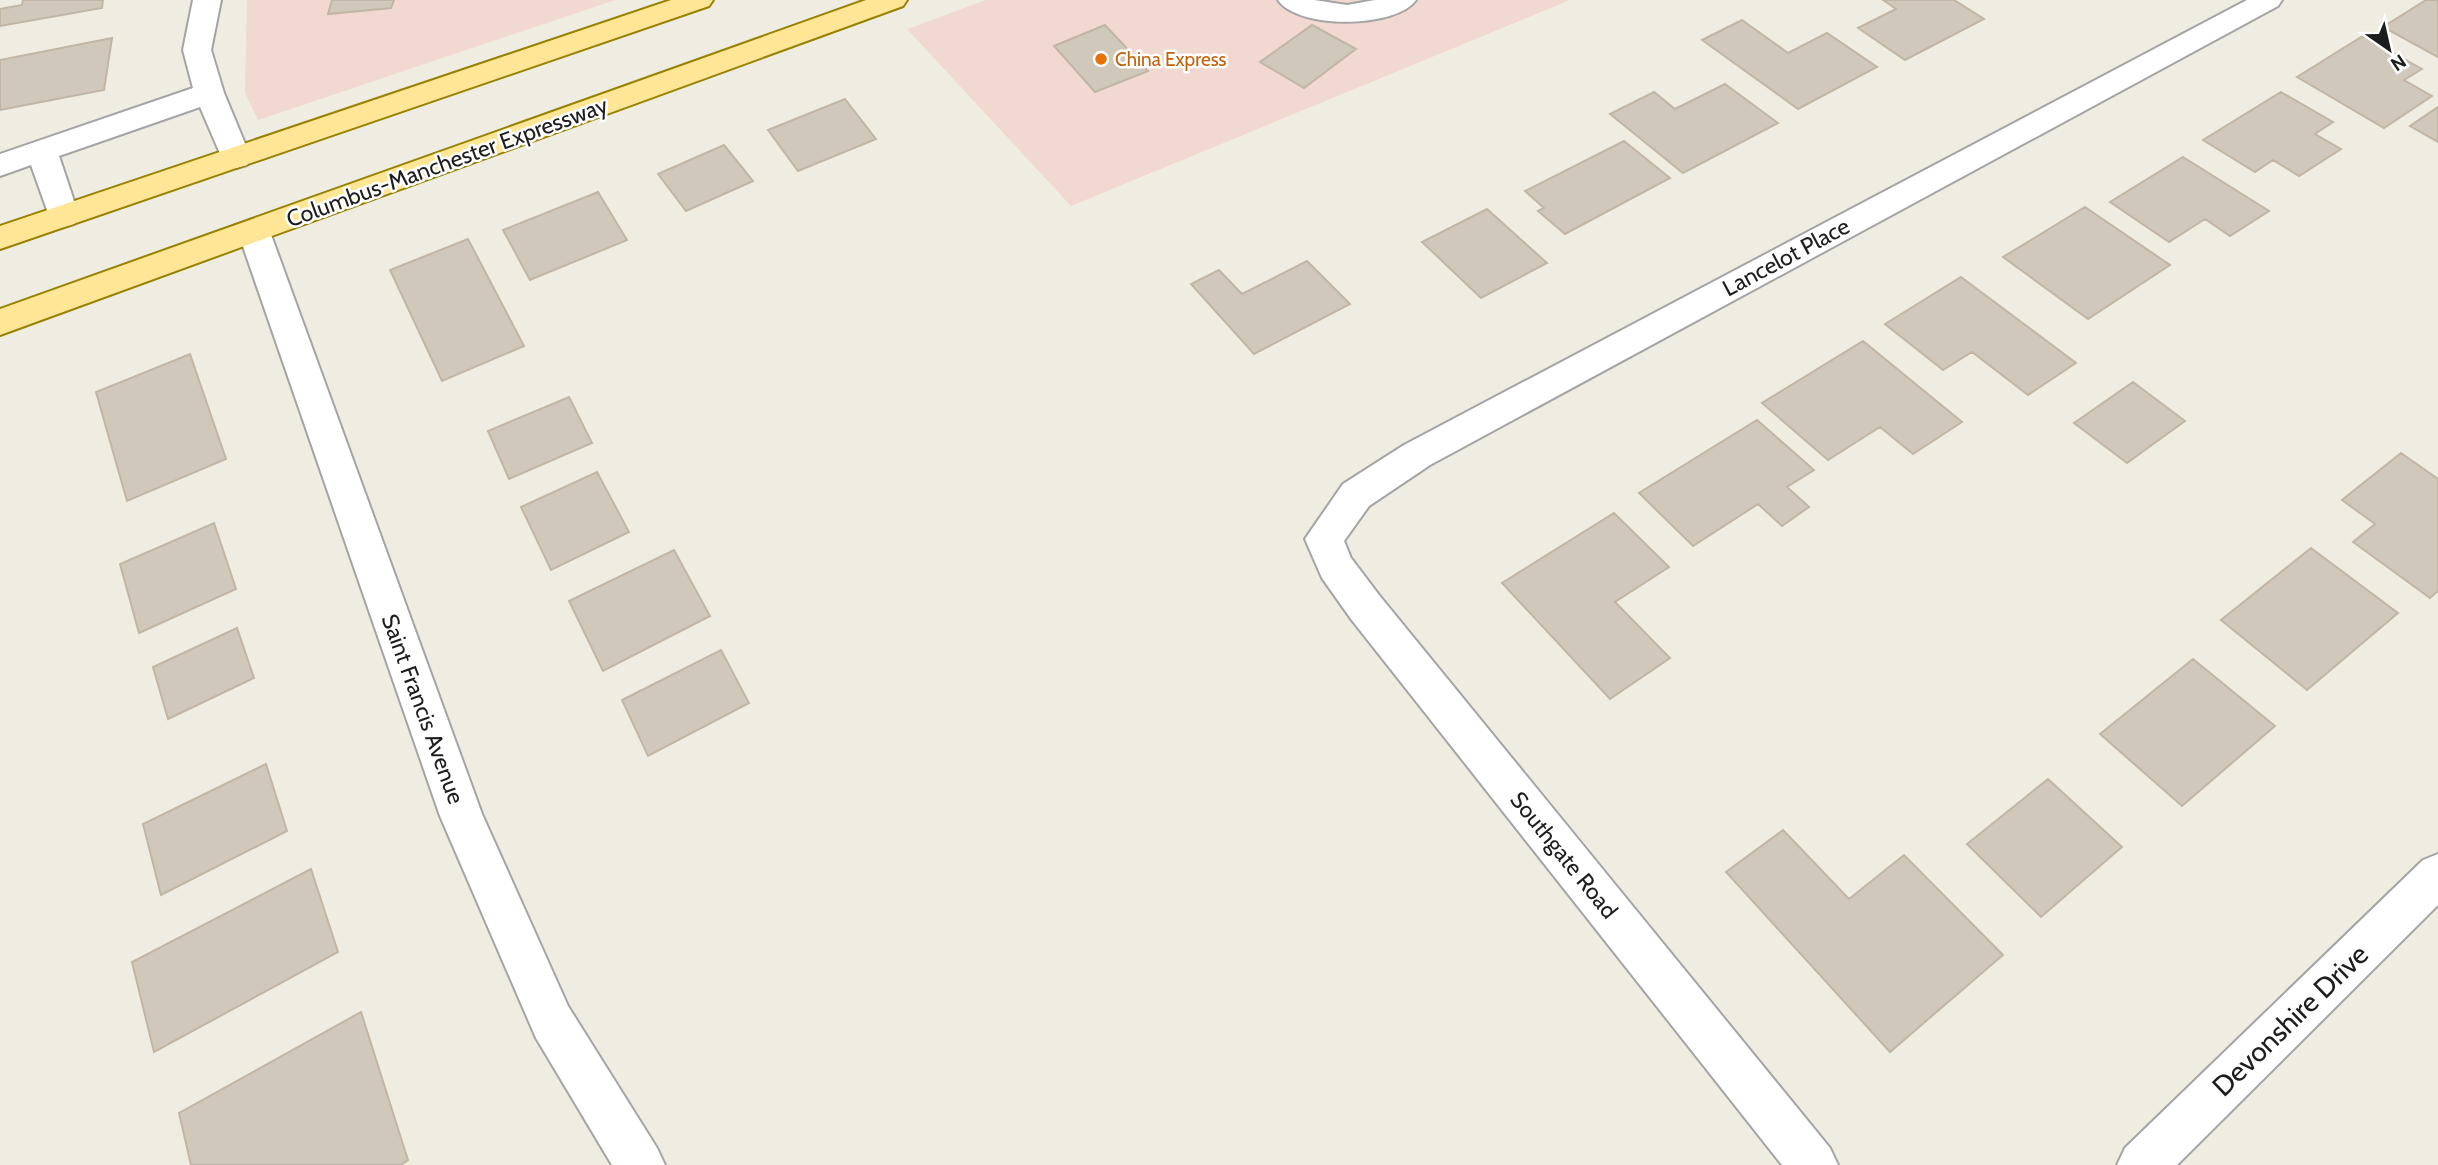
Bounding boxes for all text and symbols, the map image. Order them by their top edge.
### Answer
north arrow [2354,14,2424,84]
place label: China Express [1115,48,1227,71]
text: N [2386,49,2410,76]
marker: China Express [1093,51,1109,67]
street label: Columbus-Manchester Expressway [283,91,612,233]
street label: Lancelot Place [1718,212,1854,302]
street label: Saint Francis Avenue [376,610,470,808]
street label: Southgate Road [1504,786,1624,924]
street label: Devonshire Drive [2205,937,2375,1103]

